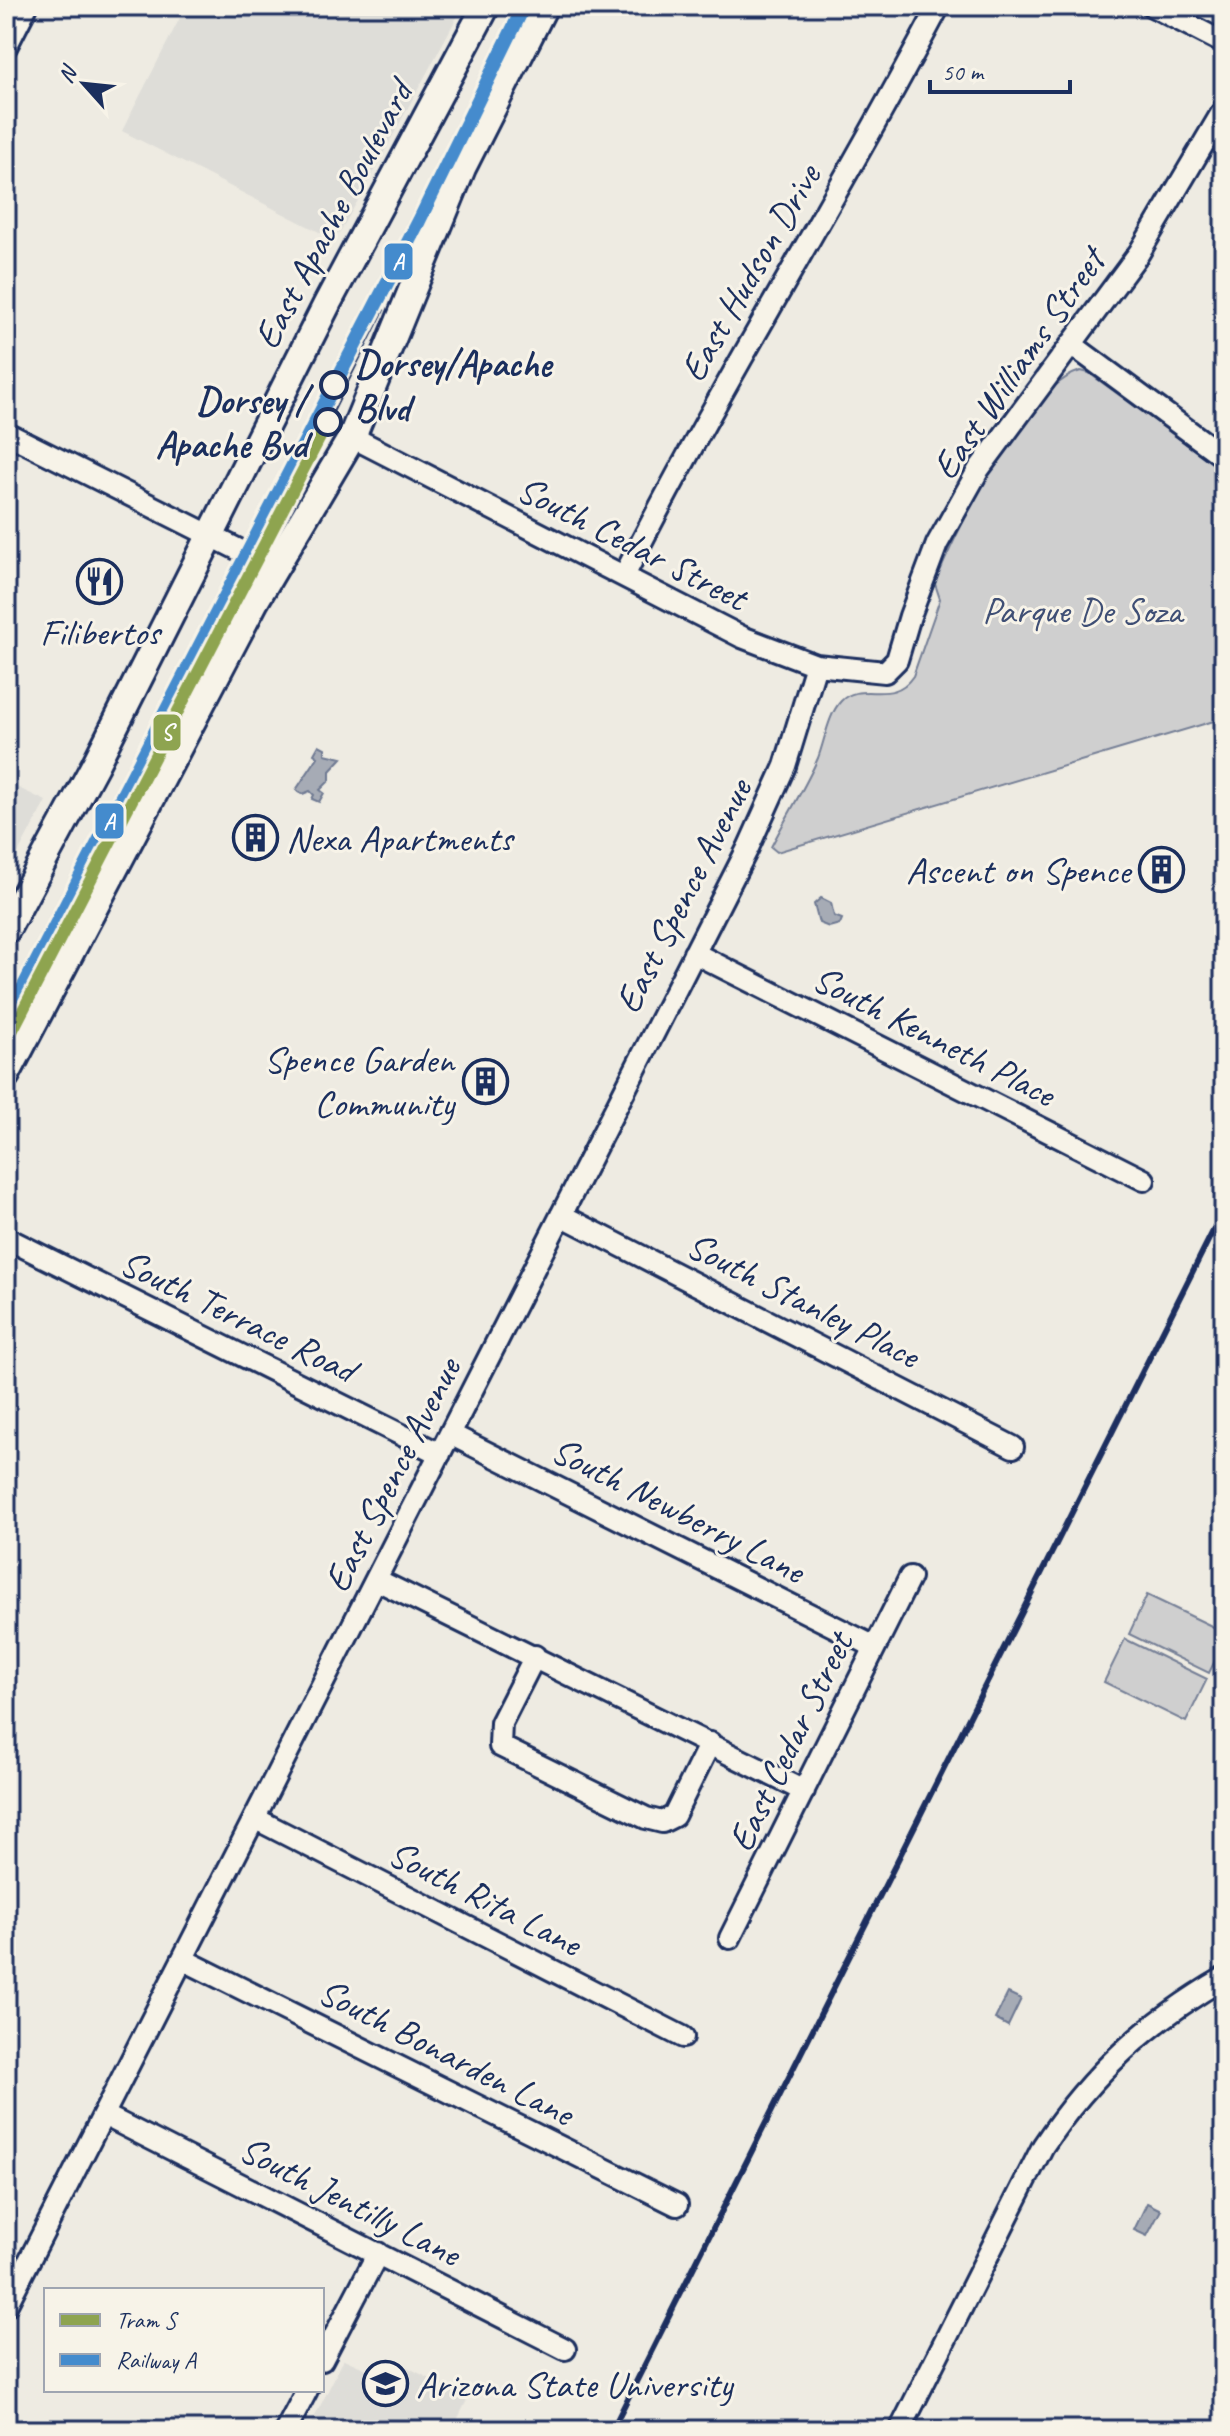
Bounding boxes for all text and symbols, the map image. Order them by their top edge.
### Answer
north arrow [44,44,124,124]
scale bar [930,44,1070,94]
text: 50 m [942,57,985,87]
text: N [52,60,84,88]
street label: East Apache Boulevard [243,73,423,357]
street label: East Hudson Drive [669,154,832,390]
street label: East Williams Street [921,235,1118,488]
line badge: A [383,242,414,281]
place label: Dorsey/Apache Blvd [355,340,555,431]
marker: Dorsey/Apache Blvd [320,371,348,399]
place label: Dorsey / Apache Bvd [155,377,314,468]
marker: Dorsey / Apache Bvd [314,408,342,436]
street label: South Cedar Street [510,465,757,622]
restaurant icon: Filibertos [76,557,124,605]
park label: Parque De Soza [982,587,1185,634]
place label: Filibertos [40,609,163,656]
line badge: S [152,713,182,752]
text: S [162,719,178,747]
street label: East Spence Avenue [604,769,763,1021]
line badge: A [94,802,125,840]
text: A [103,808,116,836]
building icon: Nexa Apartments [231,814,279,862]
place label: Nexa Apartments [286,815,516,862]
building icon: Ascent on Spence [1137,846,1185,894]
place label: Ascent on Spence [906,847,1133,894]
street label: South Kenneth Place [805,955,1065,1118]
place label: Spence Garden Community [264,1036,457,1127]
building icon: Spence Garden Community [461,1057,509,1105]
street label: South Stanley Place [679,1221,929,1380]
street label: South Terrace Road [113,1239,368,1395]
street label: East Spence Avenue [313,1348,472,1600]
street label: South Newberry Lane [544,1426,815,1595]
street label: East Cedar Street [717,1622,865,1859]
street label: South Rita Lane [381,1829,592,1968]
street label: South Bonarden Lane [311,1968,584,2138]
street label: South Jentilly Lane [232,2125,471,2278]
legend [44,2288,324,2392]
text: Tram S [116,2305,180,2335]
text: Railway A [116,2345,197,2375]
school or university icon: Arizona State University [361,2360,409,2408]
place label: Arizona State University [416,2361,735,2408]

